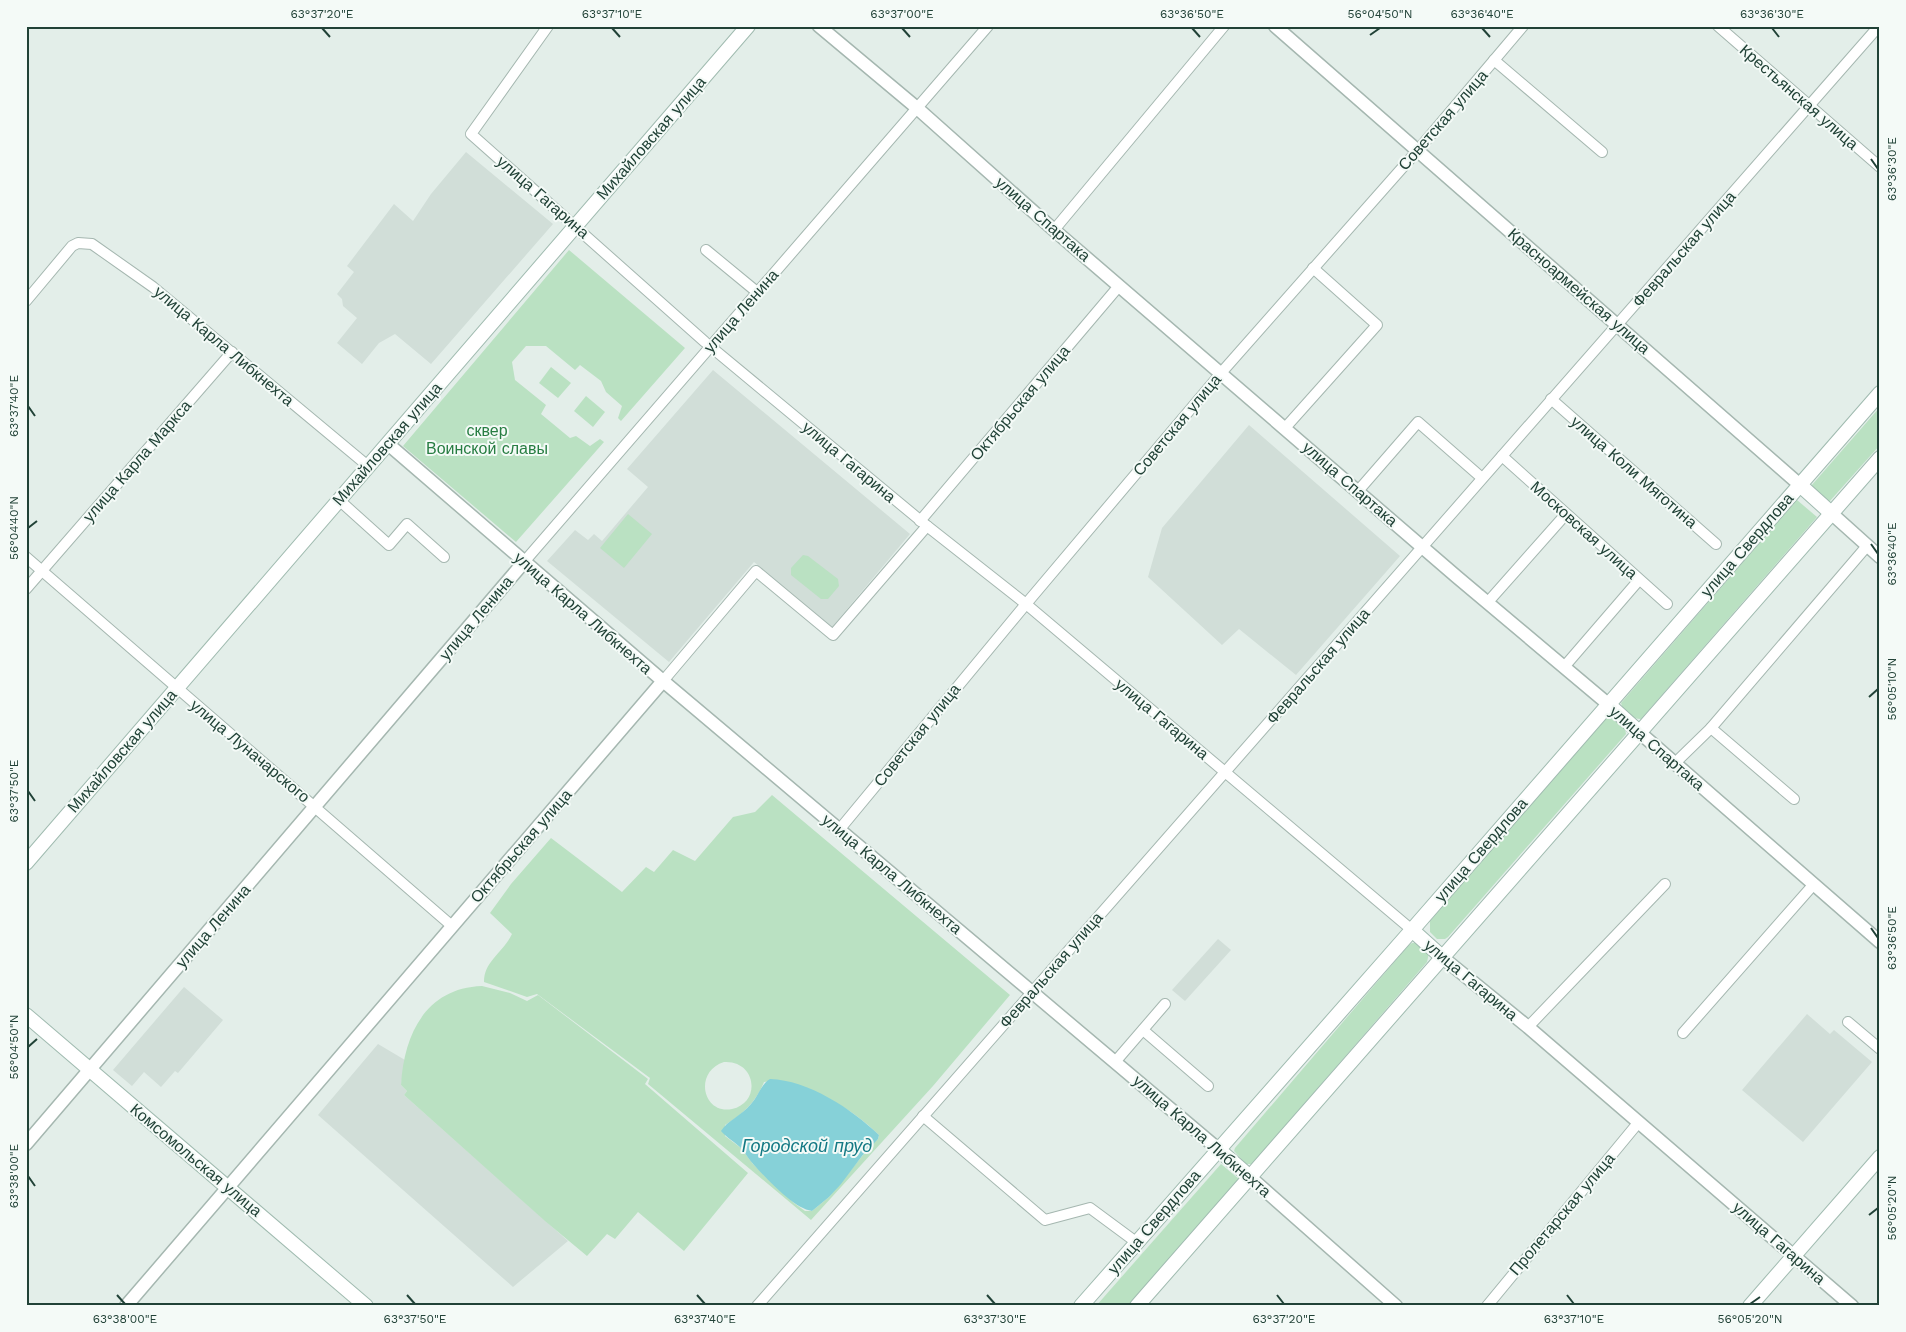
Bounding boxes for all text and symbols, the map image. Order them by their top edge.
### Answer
text: 63°37'20"E [291,7,354,21]
text: 63°37'10"E [582,7,643,21]
text: 63°37'00"E [870,7,934,21]
text: 63°36'50"E [1160,7,1224,21]
text: 56°04'50"N [1348,7,1412,21]
text: 63°36'40"E [1450,7,1514,21]
text: 63°36'30"E [1740,7,1804,21]
street label: Крестьянская улица [1736,40,1862,154]
street label: Советская улица [1394,66,1492,174]
street label: Михайловская улица [592,72,710,203]
text: 63°36'30"E [1885,137,1899,201]
street label: улица Гагарина [493,152,593,242]
street label: улица Спартака [992,173,1094,265]
street label: Февральская улица [1628,187,1740,311]
street label: Красноармейская улица [1504,224,1654,358]
street label: улица Ленина [700,265,782,357]
street label: улица Карла Либкнехта [150,282,298,410]
street label: Октябрьская улица [966,342,1074,464]
street label: Советская улица [1129,370,1225,480]
text: 63°37'40"E [7,375,21,437]
street label: Михайловская улица [328,378,446,509]
street label: улица Карла Маркса [79,396,195,526]
street label: улица Коли Мяготина [1567,412,1701,532]
street label: улица Гагарина [798,417,900,507]
park label: сквер Воинской славы [426,421,548,458]
street label: улица Спартака [1299,438,1401,530]
street label: Московская улица [1527,477,1641,583]
street label: улица Свердлова [1697,489,1797,601]
text: 56°04'40"N [7,496,21,560]
text: 63°36'40"E [1885,522,1899,586]
street label: улица Карла Либкнехта [510,548,656,678]
street label: улица Ленина [435,572,517,664]
street label: Февральская улица [1262,604,1374,728]
text: 56°05'10"N [1885,658,1899,720]
street label: улица Гагарина [1111,674,1213,764]
street label: Советская улица [870,680,964,790]
street label: Михайловская улица [63,685,181,816]
street label: улица Луначарского [186,695,314,807]
street label: улица Спартака [1606,702,1708,794]
text: 63°37'50"E [7,759,21,822]
street label: Октябрьская улица [466,785,576,907]
street label: улица Свердлова [1431,794,1531,906]
street label: улица Карла Либкнехта [818,810,966,938]
street label: улица Ленина [172,880,254,972]
text: 63°36'50"E [1885,906,1899,970]
street label: Февральская улица [995,908,1107,1032]
street label: улица Гагарина [1420,935,1522,1025]
text: 56°04'50"N [7,1015,21,1079]
street label: улица Карла Либкнехта [1129,1071,1275,1201]
street label: Комсомольская улица [126,1099,266,1221]
water label: Городской пруд [742,1135,872,1156]
text: 63°38'00"E [7,1143,21,1208]
street label: Пролетарская улица [1505,1149,1619,1279]
street label: улица Свердлова [1104,1166,1204,1278]
text: 56°05'20"N [1885,1175,1899,1241]
street label: улица Гагарина [1729,1198,1829,1288]
text: 63°38'00"E [93,1312,158,1326]
text: 63°37'50"E [384,1312,447,1326]
text: 63°37'40"E [674,1312,736,1326]
text: 63°37'30"E [964,1312,1027,1326]
text: 63°37'20"E [1253,1312,1316,1326]
text: 63°37'10"E [1544,1312,1605,1326]
text: 56°05'20"N [1717,1312,1783,1326]

